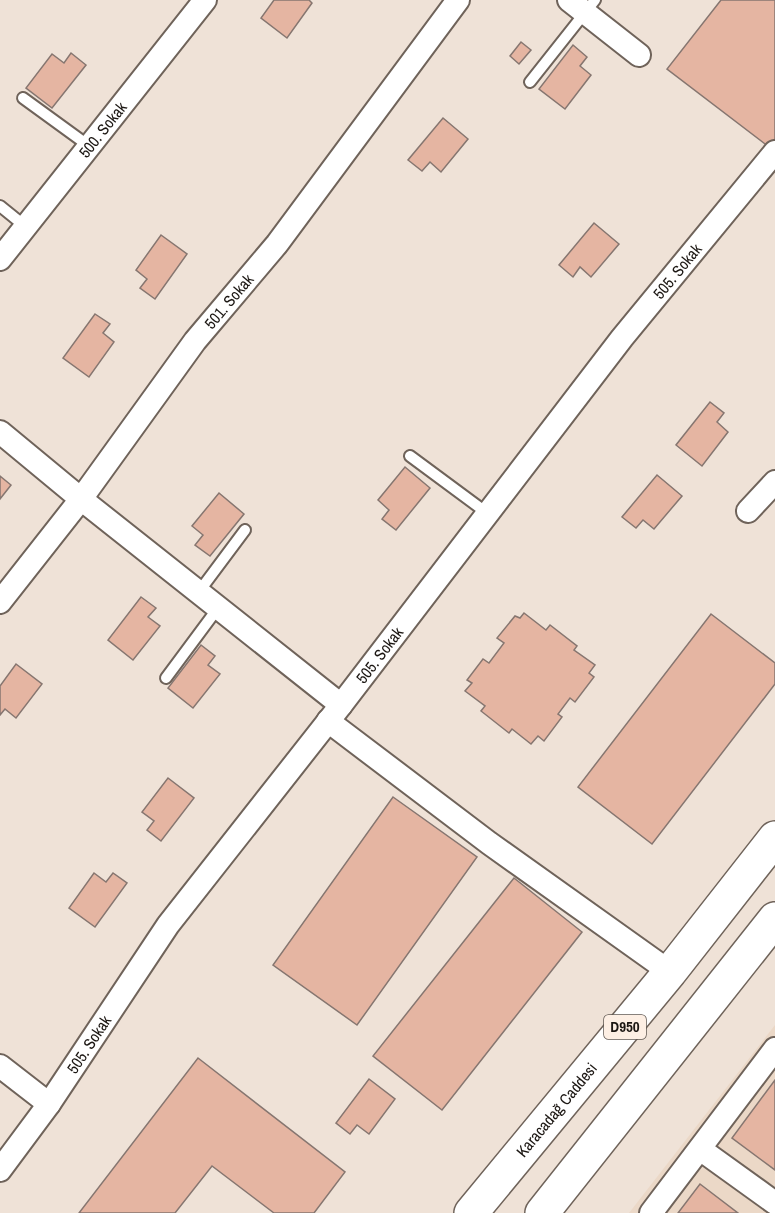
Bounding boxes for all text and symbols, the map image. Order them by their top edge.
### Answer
street label: 500. Sokak [73,97,132,162]
street label: 505. Sokak [648,238,707,303]
street label: 501. Sokak [199,269,259,333]
street label: 505. Sokak [351,622,408,688]
street label: 505. Sokak [61,1010,116,1078]
road number: D950 [604,1015,646,1039]
street label: Karacadağ Caddesi [511,1058,602,1161]

